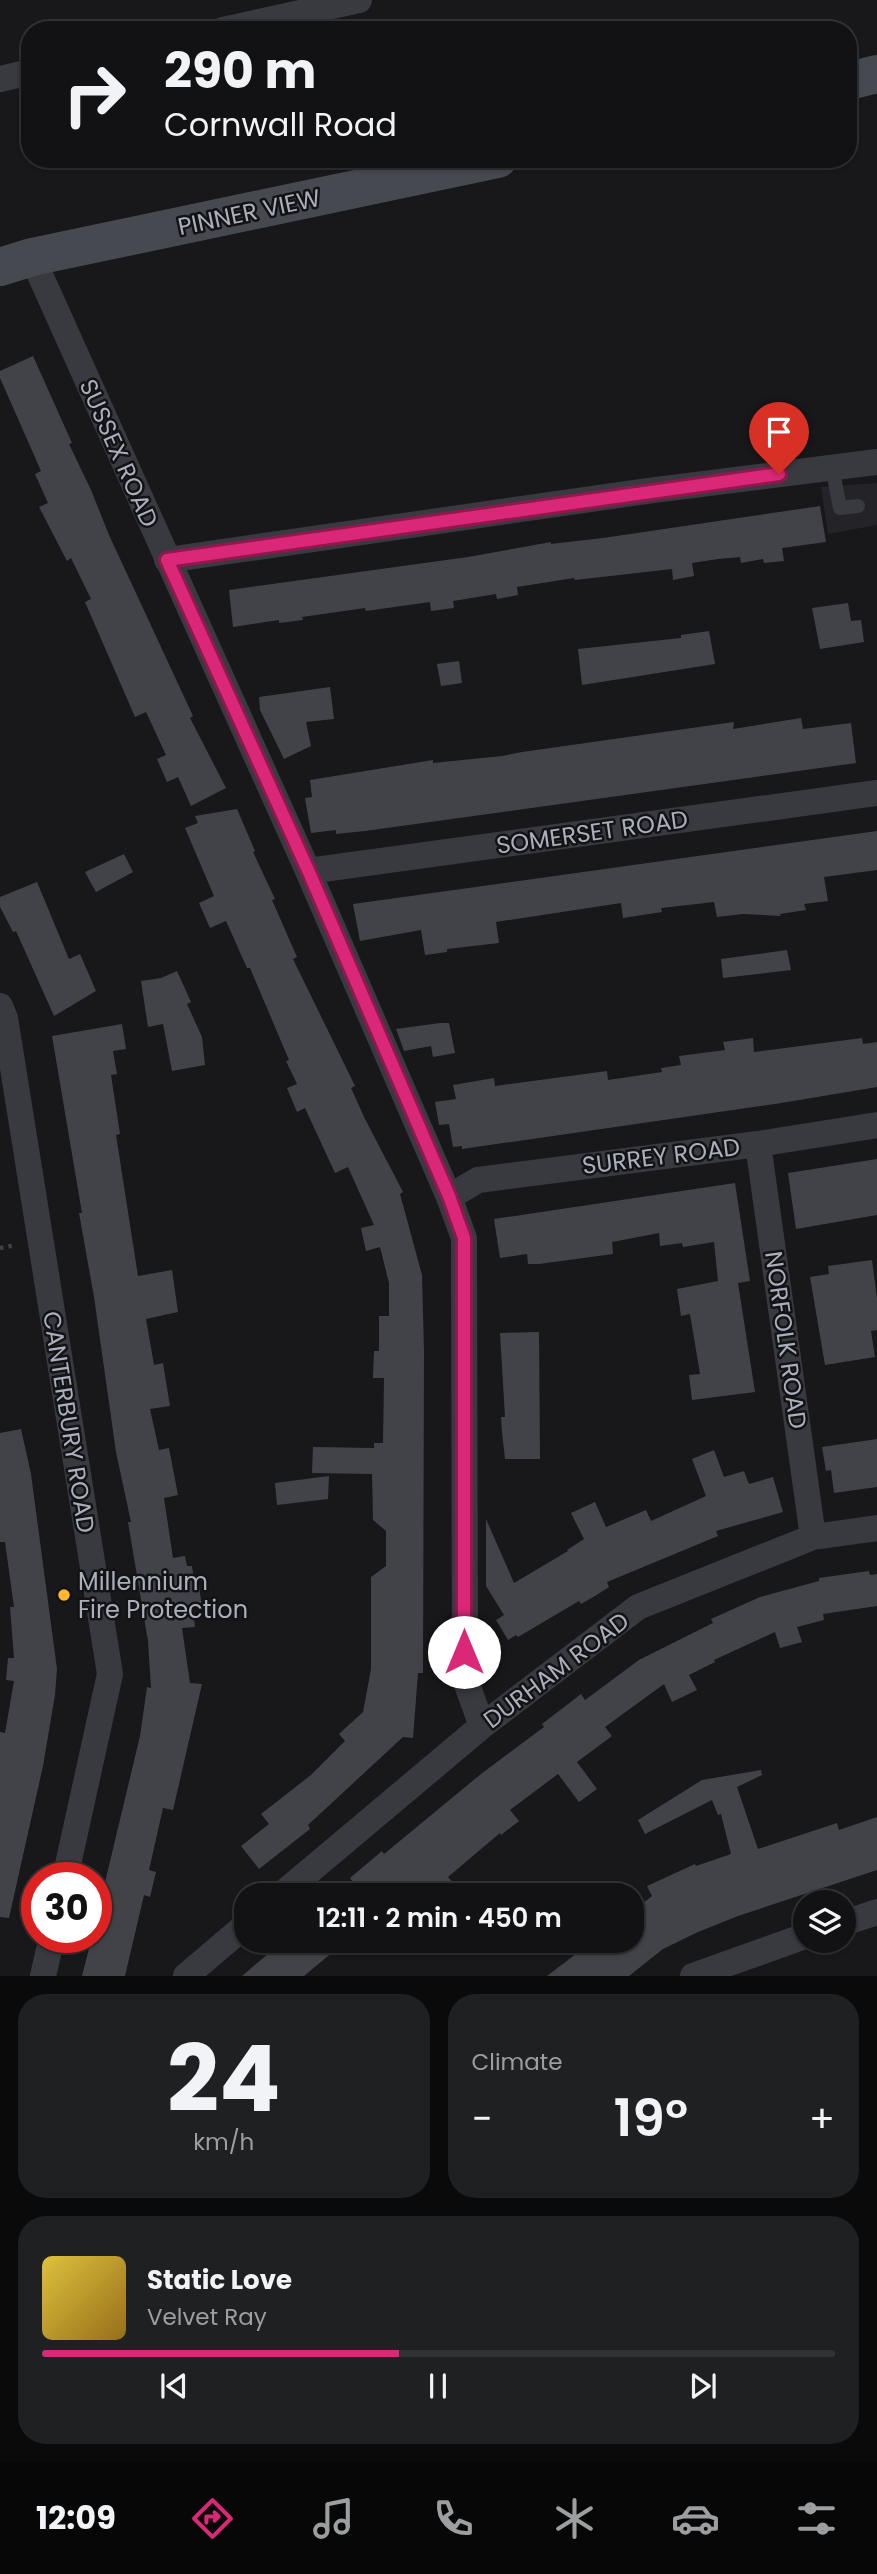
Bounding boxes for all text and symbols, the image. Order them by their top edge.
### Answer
text: 290 m [164,37,316,105]
icon: right [49,49,140,140]
text: Cornwall Road [164,102,397,147]
street label: PINNER VIEW [175,181,323,243]
street label: SUSSEX ROAD [72,374,166,532]
pin [749,402,809,474]
icon: arrive [760,413,798,451]
street label: SOMERSET ROAD [494,802,690,862]
street label: SURREY ROAD [580,1130,742,1182]
street label: NORFOLK ROAD [757,1249,815,1431]
street label: CANTERBURY ROAD [35,1309,103,1535]
place label: Millennium Fire Protection [78,1565,248,1626]
marker: Millennium Fire Protection [56,1587,72,1603]
street label: DURHAM ROAD [477,1604,635,1736]
position arrow [427,1615,501,1689]
speed limit sign: 30 [21,1862,112,1953]
map controls [793,1890,856,1953]
button: layers [793,1890,856,1953]
text: 12:11 · 2 min · 450 m [316,1900,562,1936]
text: 24 [167,2015,281,2143]
text: Climate [472,2046,562,2078]
text: 19° [614,2081,688,2154]
text: − [472,2092,492,2145]
text: + [809,2092,835,2145]
text: km/h [193,2126,254,2158]
text: Static Love [147,2262,292,2298]
text: Velvet Ray [147,2301,267,2333]
icon: previous [155,2367,193,2405]
icon: pause [419,2367,457,2405]
icon: next [684,2367,722,2405]
icon: directions [188,2494,237,2543]
icon: music [309,2494,358,2543]
icon: phone [429,2494,478,2543]
icon: climate [550,2494,599,2543]
icon: car [671,2494,720,2543]
icon: filters [792,2494,841,2543]
text: 12:09 [36,2495,116,2540]

